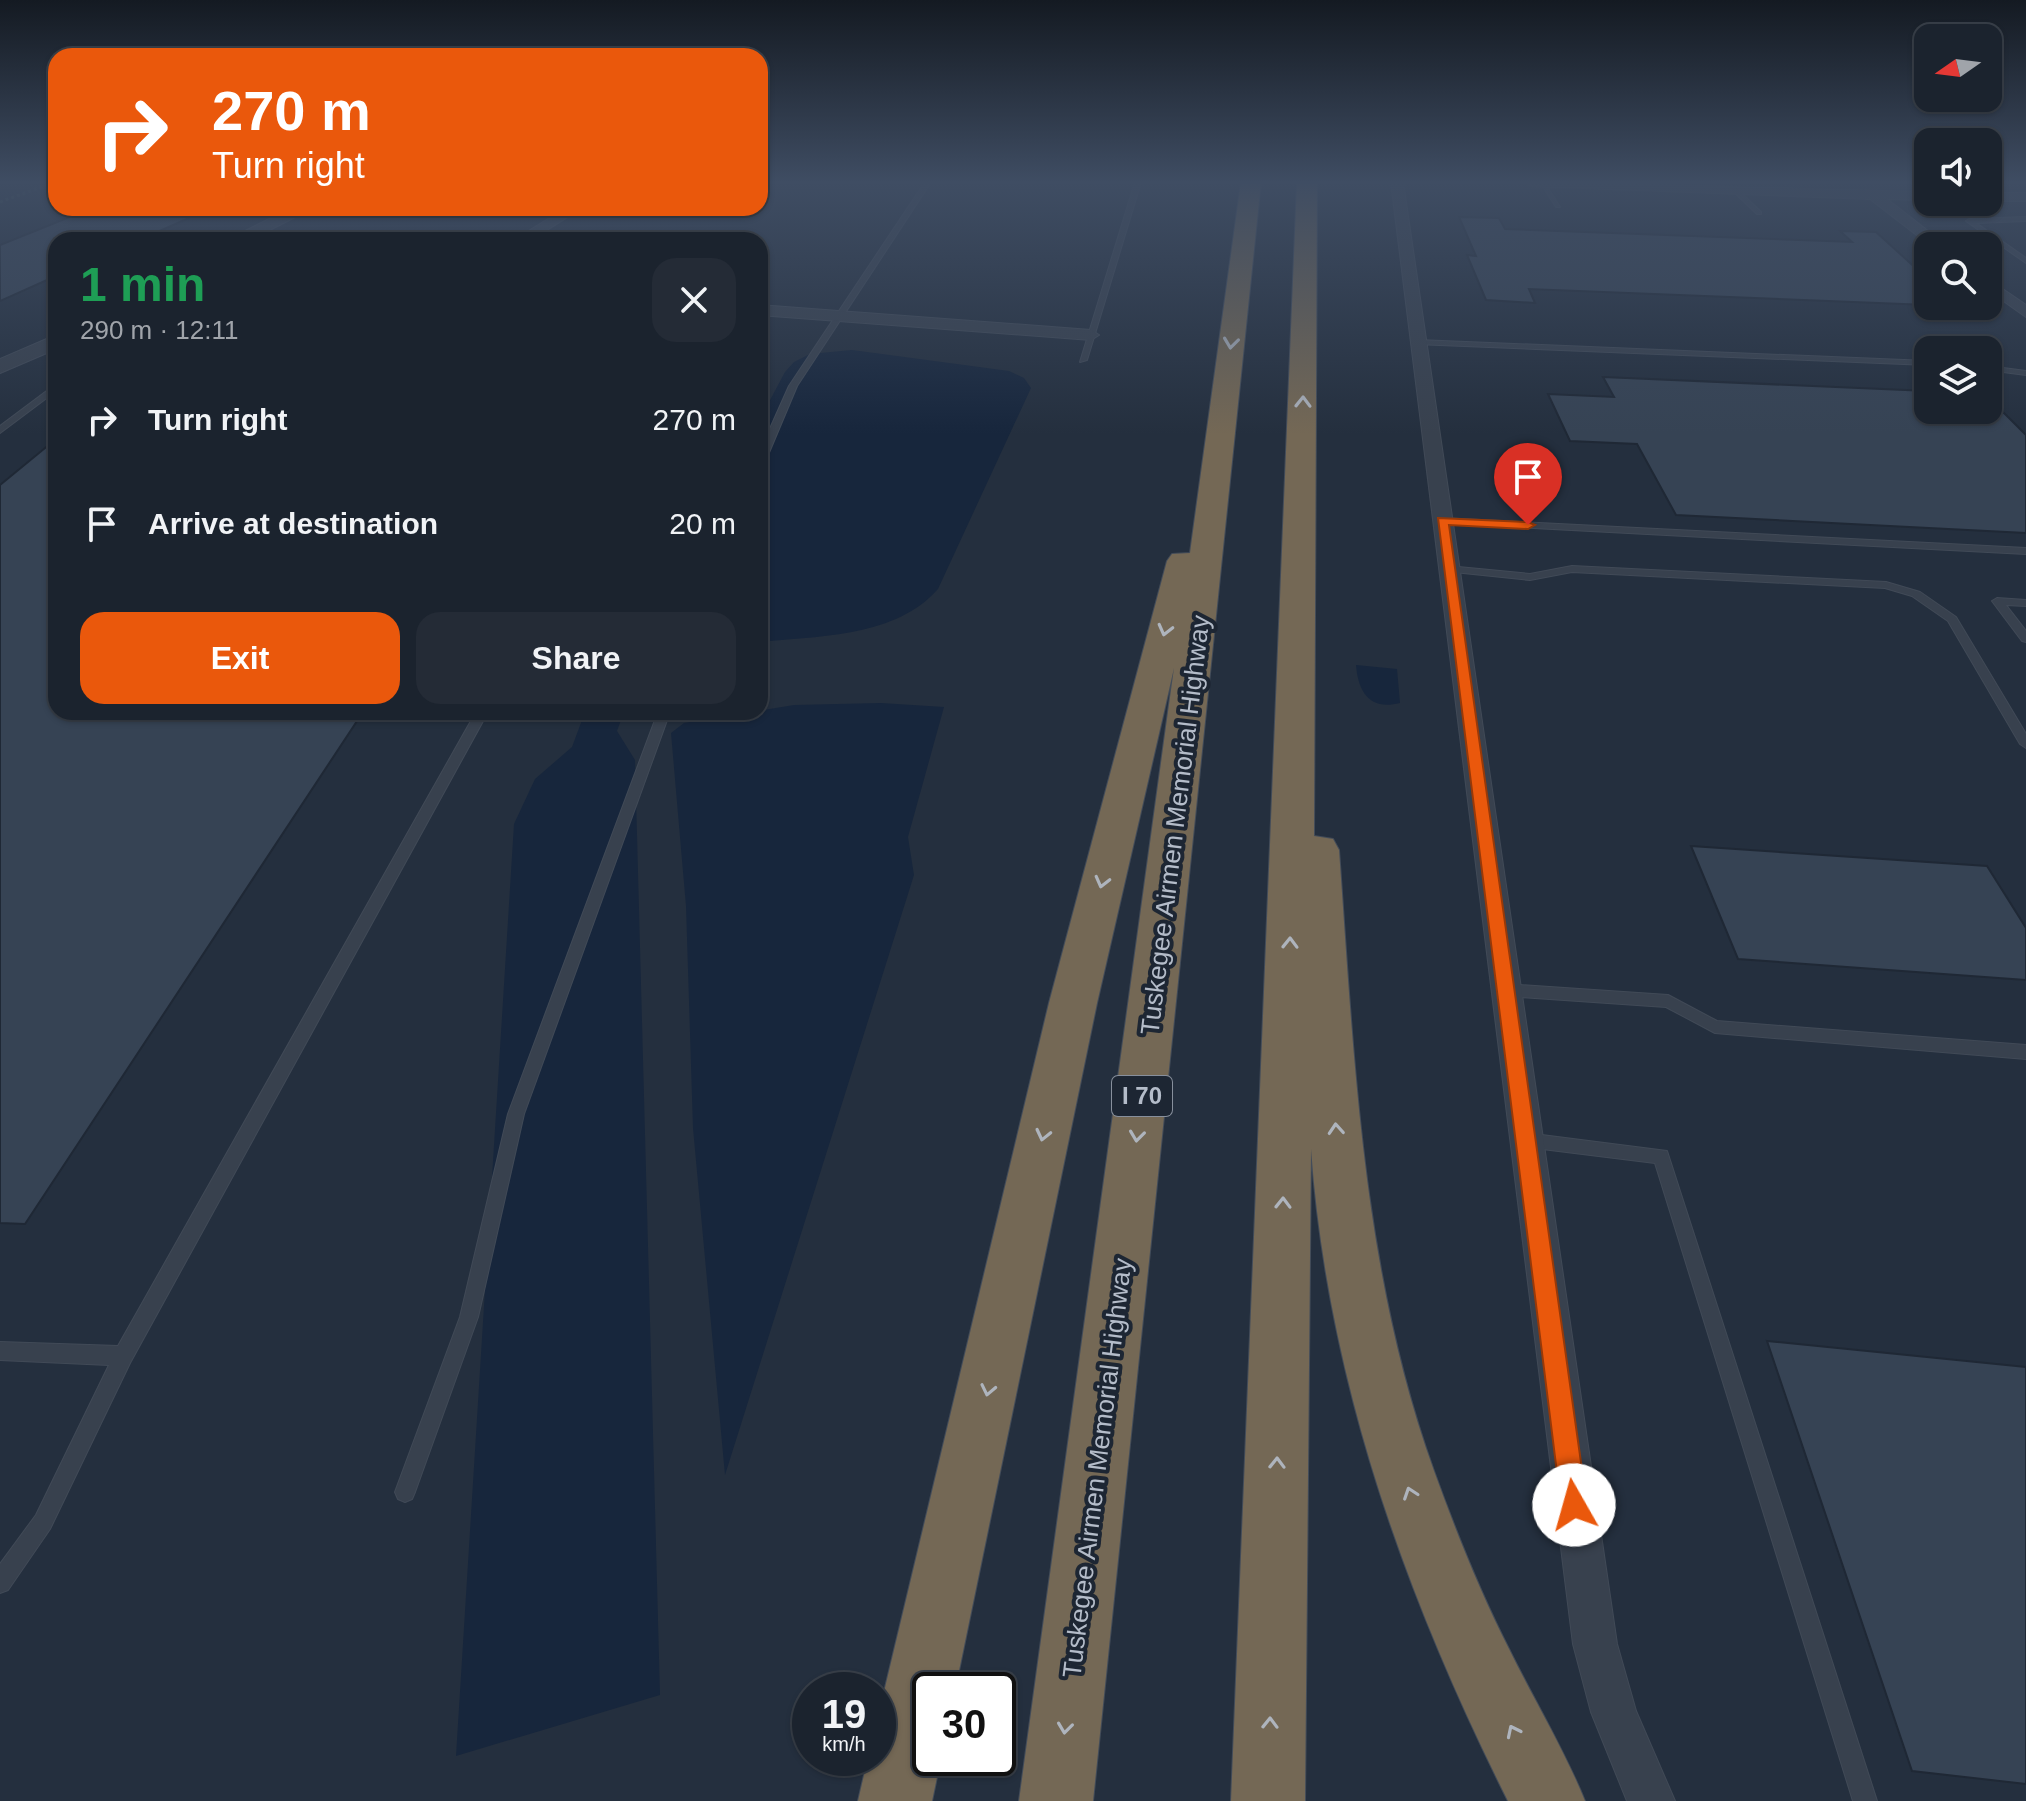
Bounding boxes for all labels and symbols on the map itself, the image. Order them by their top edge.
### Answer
north arrow [1914,24,2002,112]
one-way arrow [1223,337,1240,350]
one-way arrow [1294,395,1312,408]
pin [1494,443,1562,525]
street label: Tuskegee Airmen Memorial Highway [1134,614,1216,1036]
one-way arrow [1158,623,1175,637]
one-way arrow [1094,875,1111,889]
one-way arrow [1282,936,1299,949]
road number: I 70 [1112,1076,1172,1116]
one-way arrow [1328,1122,1345,1135]
one-way arrow [1035,1128,1052,1142]
one-way arrow [1129,1130,1146,1143]
one-way arrow [1275,1196,1292,1209]
street label: Tuskegee Airmen Memorial Highway [1056,1257,1138,1679]
one-way arrow [980,1382,997,1396]
one-way arrow [1268,1456,1285,1469]
position arrow [1532,1463,1616,1547]
one-way arrow [1403,1486,1419,1500]
speed limit sign: 30 [912,1672,1016,1776]
one-way arrow [1261,1716,1278,1729]
one-way arrow [1057,1721,1074,1735]
one-way arrow [1507,1725,1523,1740]

